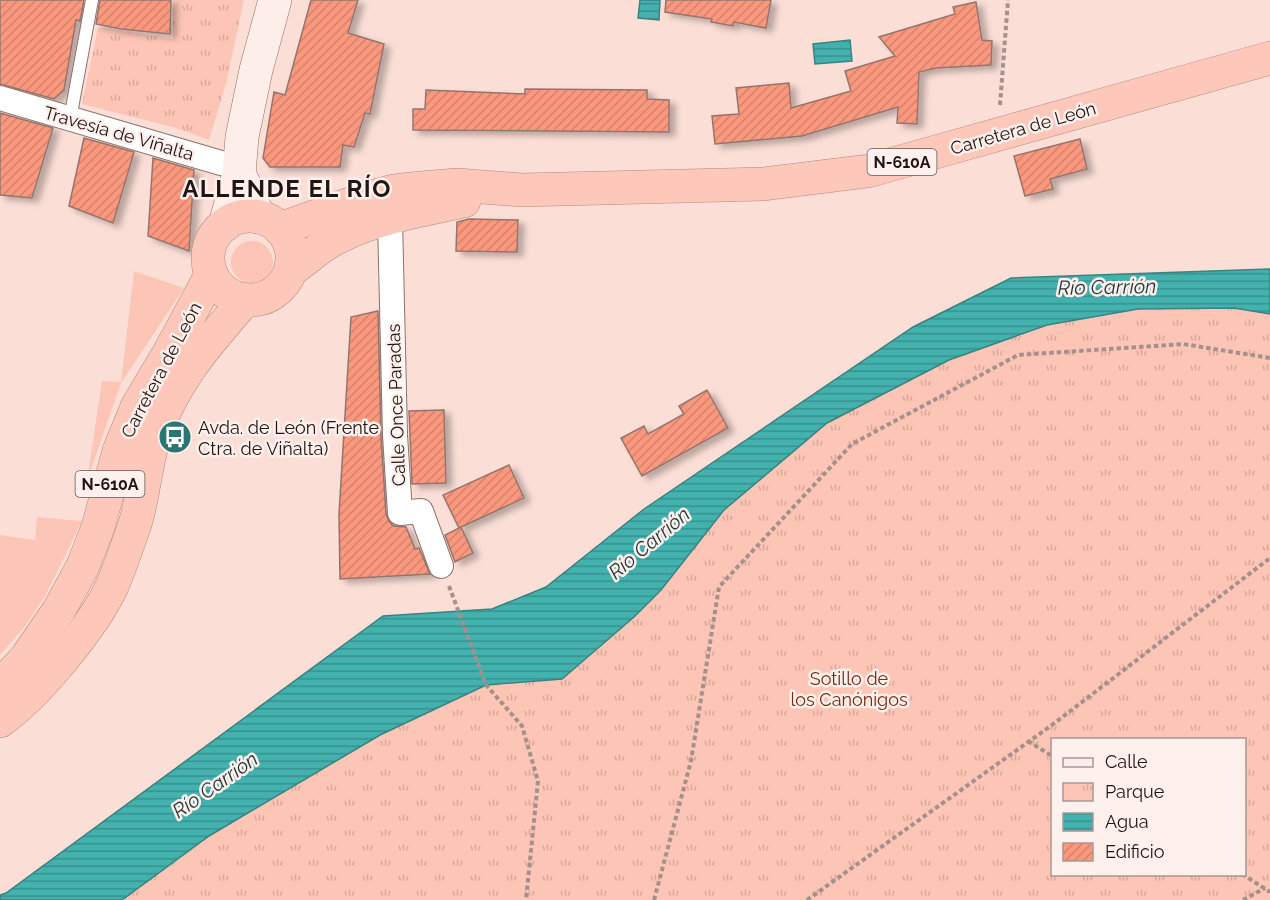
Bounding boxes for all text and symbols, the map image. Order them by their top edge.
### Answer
street label: Carretera de León [948,97,1098,159]
street label: Travesía de Viñalta [42,102,196,164]
road number: N-610A [868,149,936,175]
district label: ALLENDE EL RÍO [182,174,392,203]
water label: Río Carrión [1057,274,1157,300]
street label: Carretera de León [116,299,206,441]
street label: Calle Once Paradas [383,323,409,487]
place label: Avda. de León (Frente Ctra. de Viñalta) [198,417,379,459]
bus stop icon: Avda. de León (Frente Ctra. de Viñalta) [157,419,193,455]
road number: N-610A [76,471,144,497]
water label: Río Carrión [603,502,695,584]
park label: Sotillo de los Canónigos [790,668,908,710]
legend [1051,738,1246,876]
water label: Río Carrión [168,747,262,823]
text: Calle [1105,751,1148,772]
text: Parque [1105,781,1165,802]
text: Agua [1105,811,1149,832]
text: Edificio [1105,841,1165,862]

